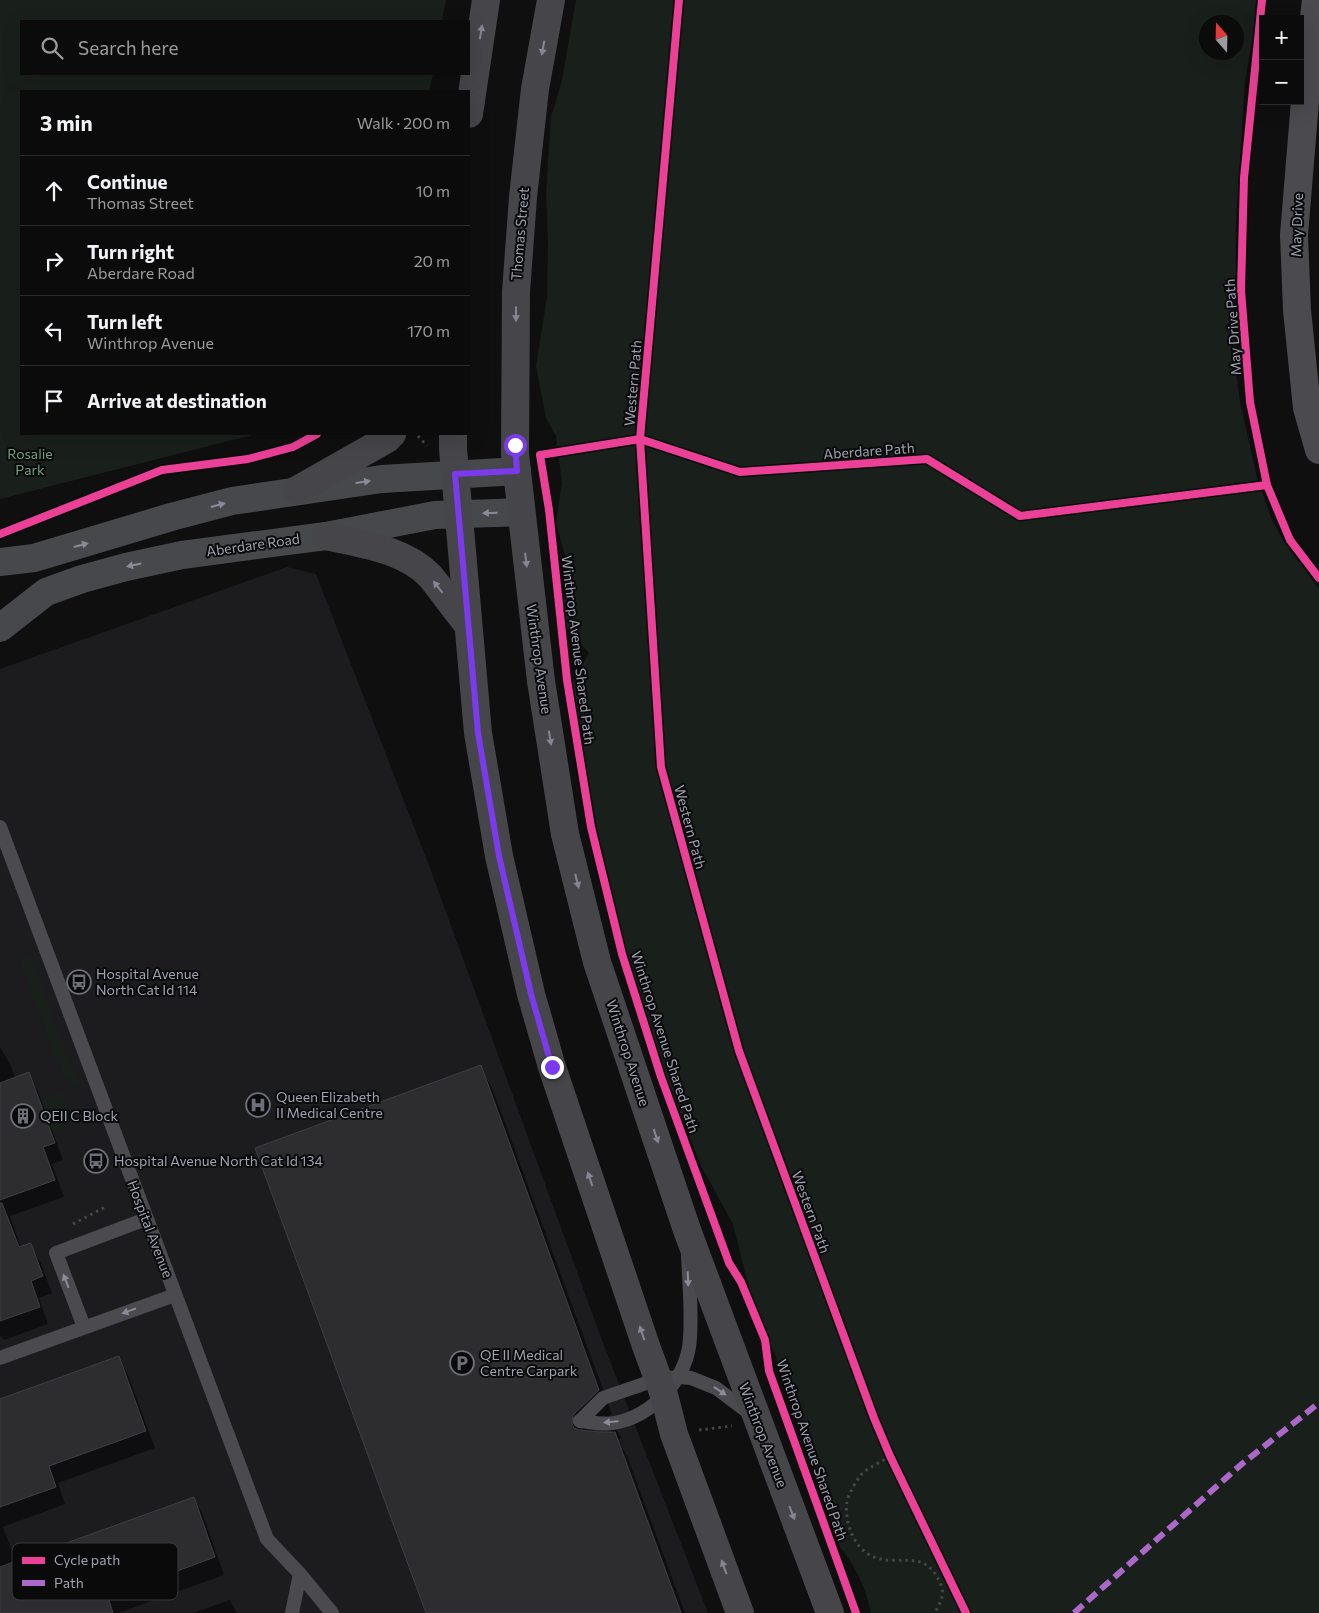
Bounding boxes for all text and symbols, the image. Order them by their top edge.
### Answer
north arrow [1199,15,1244,60]
map controls [1259,15,1304,105]
button: + [1259,15,1304,60]
search box [20,20,470,75]
one-way arrow [477,23,485,39]
icon: search [38,34,66,62]
text: Search here [78,36,178,59]
one-way arrow [538,40,546,56]
button: − [1259,60,1304,105]
text: 3 min [40,110,93,135]
text: Walk · 200 m [357,113,450,132]
text: Continue [87,170,167,193]
icon: ahead [40,177,68,205]
text: 10 m [416,181,450,200]
street label: Thomas Street [507,186,532,281]
text: Thomas Street [87,193,194,212]
street label: May Drive [1287,193,1306,257]
text: Turn right [87,240,174,263]
icon: right [40,247,68,275]
text: 20 m [414,251,450,270]
text: Aberdare Road [87,263,195,282]
street label: May Drive Path [1221,278,1244,376]
one-way arrow [512,306,520,322]
text: Turn left [87,310,162,333]
icon: left [40,317,68,345]
text: 170 m [407,321,450,340]
text: Winthrop Avenue [87,333,214,352]
street label: Western Path [620,339,645,427]
icon: arrive [40,387,68,415]
text: Arrive at destination [87,389,267,412]
route start [504,434,527,457]
street label: Aberdare Path [823,439,915,462]
park label: Rosalie Park [7,445,53,478]
one-way arrow [355,477,371,485]
one-way arrow [211,501,226,509]
one-way arrow [481,509,497,517]
street label: Aberdare Road [205,530,301,559]
one-way arrow [73,540,88,548]
one-way arrow [522,552,530,568]
street label: Winthrop Avenue Shared Path [558,554,599,746]
one-way arrow [125,562,141,570]
one-way arrow [432,581,443,594]
street label: Winthrop Avenue [523,603,556,715]
one-way arrow [546,731,554,747]
street label: Western Path [671,783,710,871]
one-way arrow [573,873,581,888]
street label: Winthrop Avenue Shared Path [628,949,702,1135]
place label: Hospital Avenue North Cat Id 114 [96,965,199,998]
bus stop icon: Hospital Avenue North Cat Id 114 [66,969,92,995]
street label: Winthrop Avenue [603,998,653,1108]
route end [541,1056,564,1079]
place label: Queen Elizabeth II Medical Centre [276,1088,383,1121]
hospital icon: Queen Elizabeth II Medical Centre [245,1092,271,1118]
building icon: QEII C Block [10,1103,36,1129]
place label: QEII C Block [40,1107,118,1124]
one-way arrow [652,1129,660,1144]
bus stop icon: Hospital Avenue North Cat Id 134 [83,1148,109,1174]
place label: Hospital Avenue North Cat Id 134 [114,1152,324,1169]
street label: Western Path [789,1168,834,1255]
one-way arrow [585,1171,593,1186]
street label: Hospital Avenue [124,1178,177,1280]
one-way arrow [685,1271,693,1287]
one-way arrow [62,1274,69,1289]
one-way arrow [121,1307,136,1315]
one-way arrow [637,1325,645,1340]
place label: QE II Medical Centre Carpark [480,1346,578,1379]
parking icon: QE II Medical Centre Carpark [449,1350,475,1376]
street label: Winthrop Avenue Shared Path [773,1357,852,1543]
street label: Winthrop Avenue [736,1380,791,1490]
one-way arrow [714,1386,727,1396]
one-way arrow [603,1418,619,1426]
one-way arrow [788,1506,796,1521]
legend [12,1543,178,1600]
text: Cycle path [54,1551,120,1568]
one-way arrow [720,1559,728,1574]
text: Path [54,1574,84,1591]

